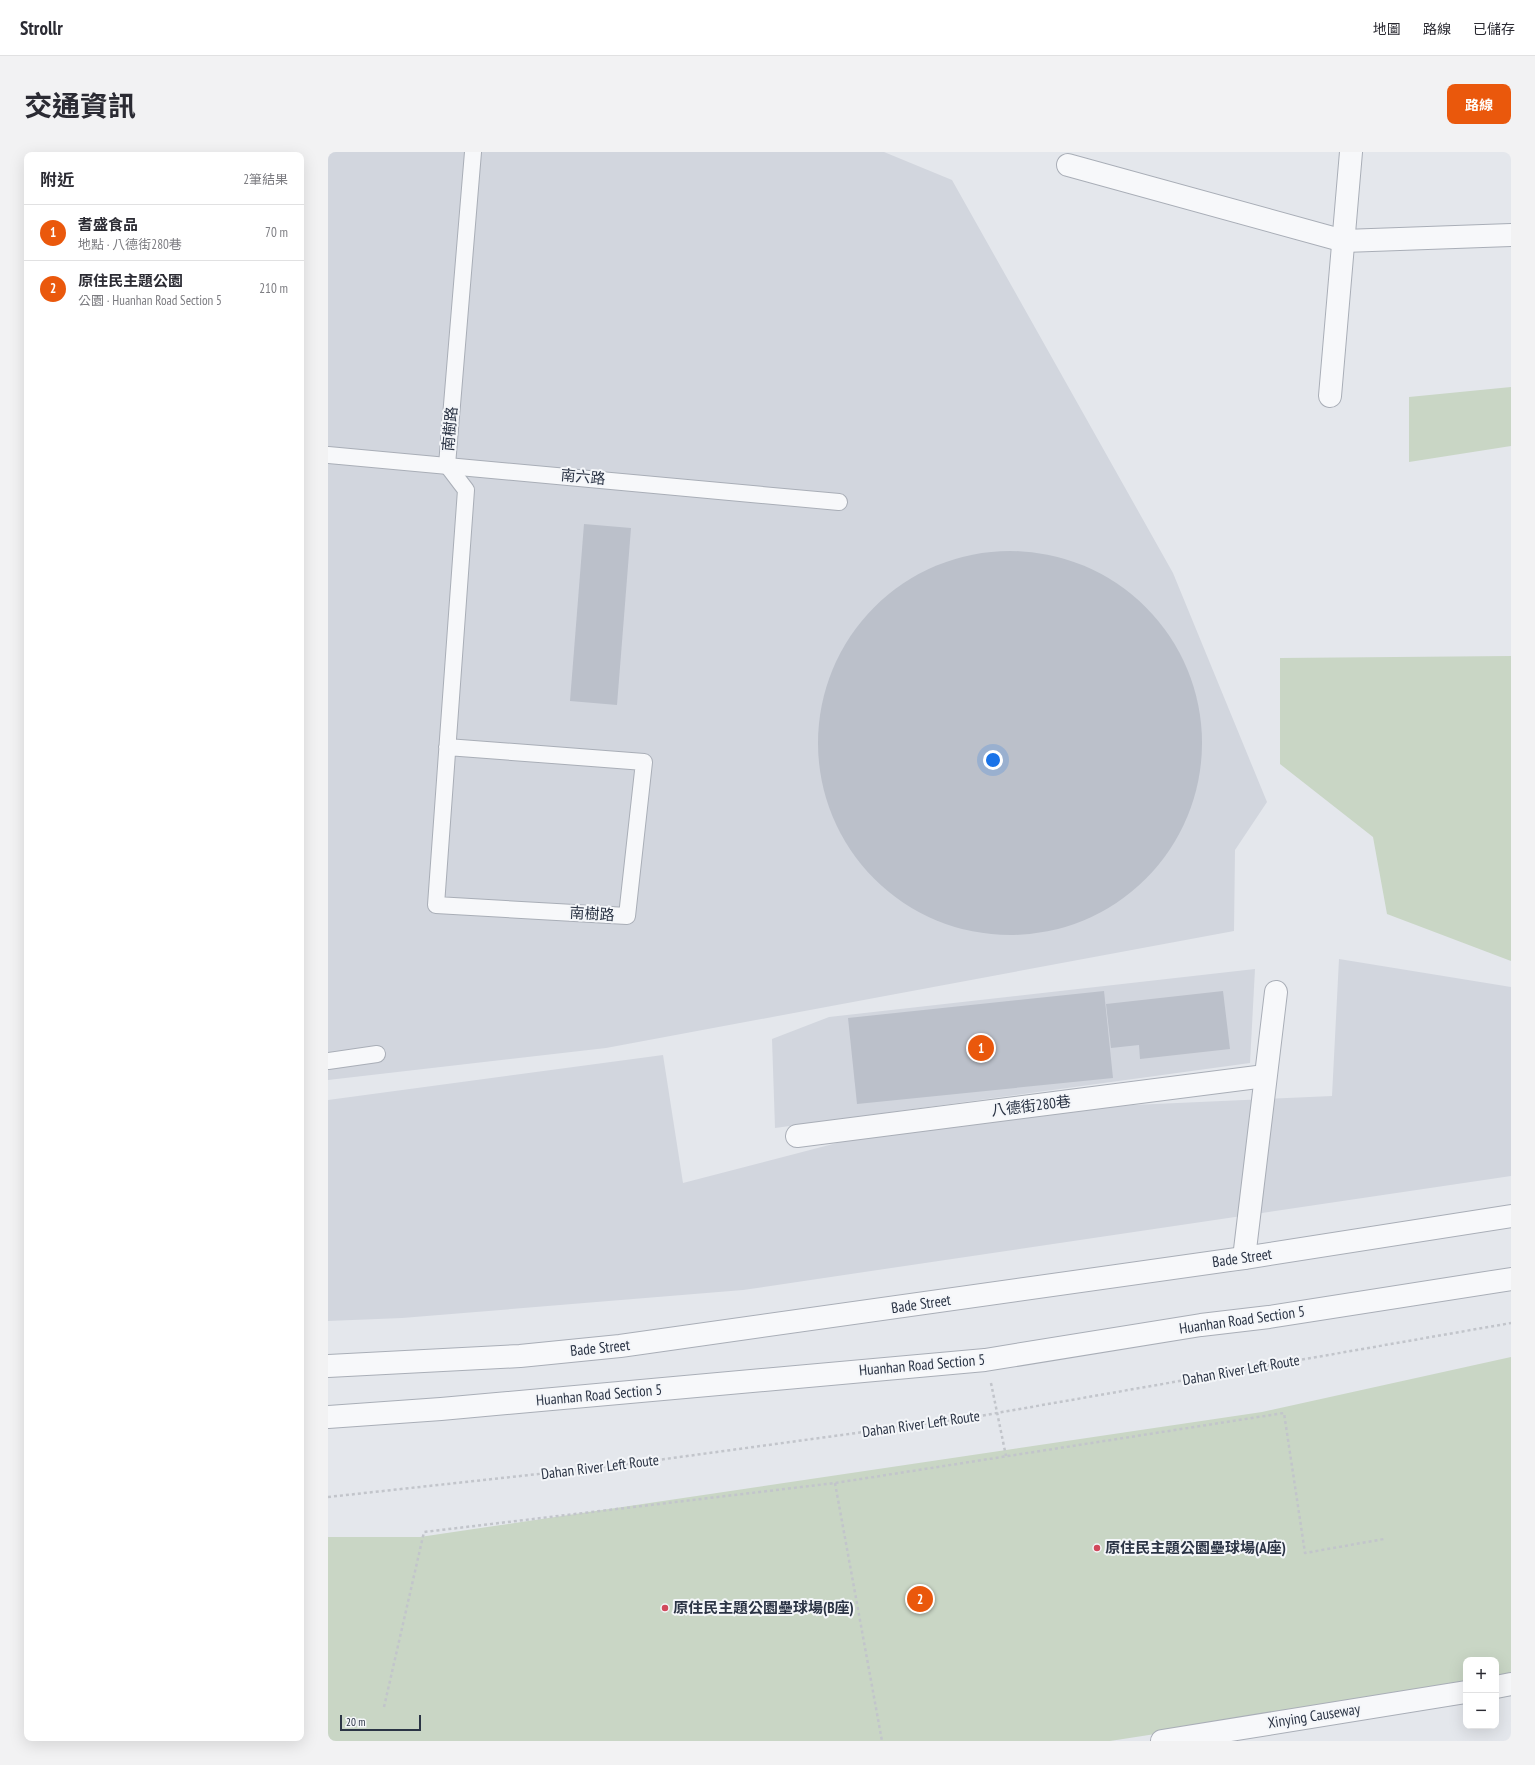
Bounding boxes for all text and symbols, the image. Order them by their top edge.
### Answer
text: Strollr [20,16,63,40]
text: 地圖 [1373,20,1401,38]
text: 路線 [1423,20,1451,38]
text: 已儲存 [1473,20,1515,38]
button: 路線 [1447,84,1511,124]
text: 交通資訊 [24,87,136,124]
text: 附近 [40,169,74,191]
text: 2筆結果 [243,171,288,188]
text: 耆盛食品 [78,215,138,234]
text: 1 [50,224,56,241]
text: 70 m [265,224,288,241]
text: 地點 · 八德街280巷 [78,236,182,253]
text: 原住民主題公園 [78,271,183,290]
text: 2 [50,280,56,297]
text: 210 m [259,280,288,297]
text: 公園 · Huanhan Road Section 5 [78,292,222,309]
street label: 南樹路 [438,406,461,452]
street label: 南六路 [560,465,606,488]
your location [983,750,1003,770]
street label: 南樹路 [569,903,615,924]
pin: 1 [968,1033,994,1063]
street label: 八德街280巷 [990,1091,1072,1120]
street label: Bade Street [1211,1244,1273,1271]
street label: Bade Street [890,1290,952,1317]
street label: Huanhan Road Section 5 [1178,1301,1306,1338]
street label: Bade Street [569,1335,631,1360]
street label: Huanhan Road Section 5 [858,1350,986,1379]
street label: Dahan River Left Route [1181,1350,1301,1389]
street label: Huanhan Road Section 5 [535,1380,663,1409]
street label: Dahan River Left Route [861,1406,981,1441]
street label: Dahan River Left Route [540,1450,660,1483]
place label: 原住民主題公園壘球場(A座) [1105,1538,1286,1557]
marker: 原住民主題公園壘球場(A座) [1092,1543,1102,1553]
pin: 2 [907,1584,933,1614]
place label: 原住民主題公園壘球場(B座) [673,1598,854,1617]
marker: 原住民主題公園壘球場(B座) [660,1603,670,1613]
map controls [1463,1657,1499,1729]
button: + [1463,1657,1499,1693]
button: − [1463,1693,1499,1729]
street label: Xinying Causeway [1266,1699,1362,1732]
scale bar [340,1713,421,1732]
text: 20 m [346,1715,365,1729]

